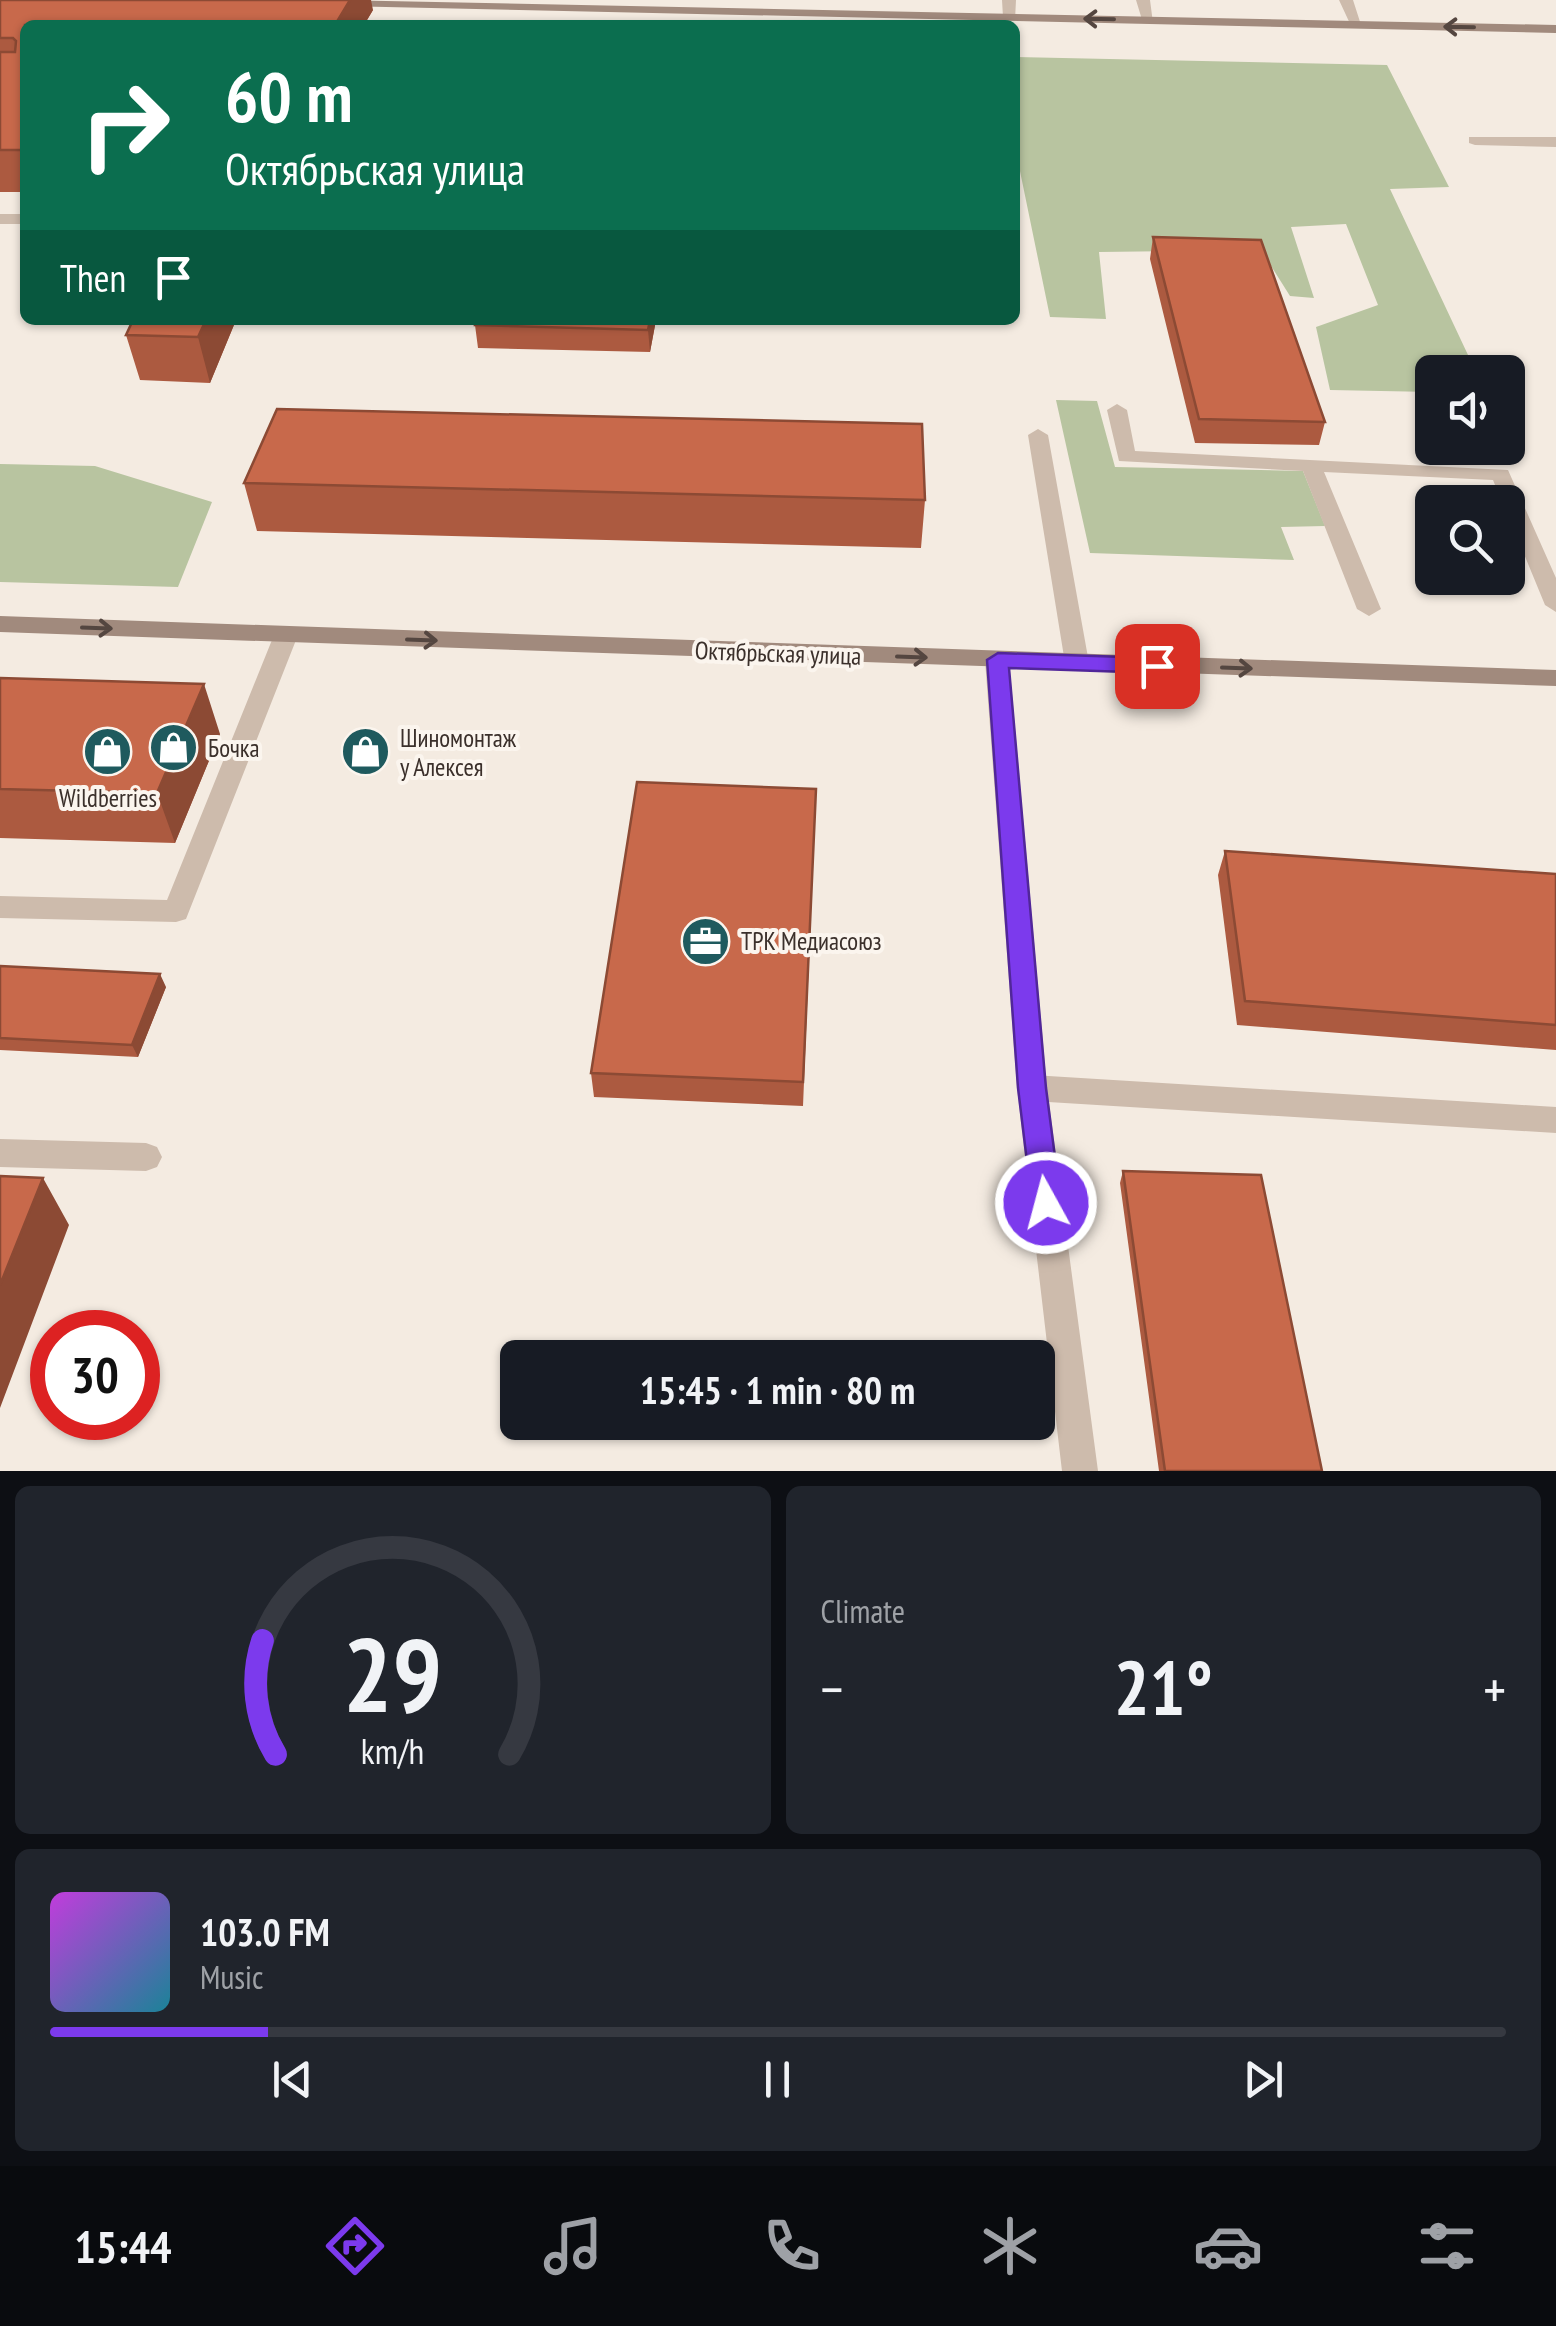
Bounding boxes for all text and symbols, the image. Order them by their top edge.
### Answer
one-way arrow [1083,10,1116,28]
one-way arrow [1443,17,1475,36]
text: 60 m [225,51,353,141]
icon: right [60,60,190,190]
text: Октябрьская улица [225,139,525,197]
icon: arrive [146,250,201,305]
text: Then [60,253,126,302]
map controls [1415,355,1525,595]
button: sound [1415,355,1525,465]
button: search [1415,485,1525,595]
one-way arrow [81,618,113,637]
pin [1115,624,1200,709]
one-way arrow [406,631,438,650]
street label: Октябрьская улица [694,634,862,672]
icon: arrive [1130,639,1185,694]
one-way arrow [896,648,928,667]
one-way arrow [1220,659,1252,678]
shop icon: Бочка [147,722,199,774]
place label: Шиномонтаж у Алексея [400,722,517,783]
shop icon: Wildberries [82,726,134,778]
shop icon: Шиномонтаж у Алексея [339,726,391,778]
place label: Бочка [208,732,260,764]
place label: Wildberries [59,782,157,814]
office icon: ТРК Медиасоюз [680,915,732,967]
place label: ТРК Медиасоюз [741,925,881,957]
position arrow [994,1151,1098,1255]
speed limit sign: 30 [30,1310,160,1440]
text: 15:45 · 1 min · 80 m [640,1365,915,1414]
text: Climate [821,1590,905,1632]
text: 29 [343,1606,442,1741]
text: 21° [1114,1639,1213,1736]
text: − [821,1653,843,1724]
text: + [1483,1653,1506,1724]
text: km/h [361,1728,424,1774]
text: 103.0 FM [200,1907,330,1956]
text: Music [200,1956,263,1998]
icon: previous [265,2052,320,2107]
icon: pause [750,2052,805,2107]
icon: next [1236,2052,1291,2107]
icon: directions [320,2211,390,2281]
icon: music [538,2211,608,2281]
icon: phone [757,2211,827,2281]
icon: climate [975,2211,1045,2281]
icon: car [1193,2211,1263,2281]
icon: filters [1412,2211,1482,2281]
text: 15:44 [74,2217,172,2275]

